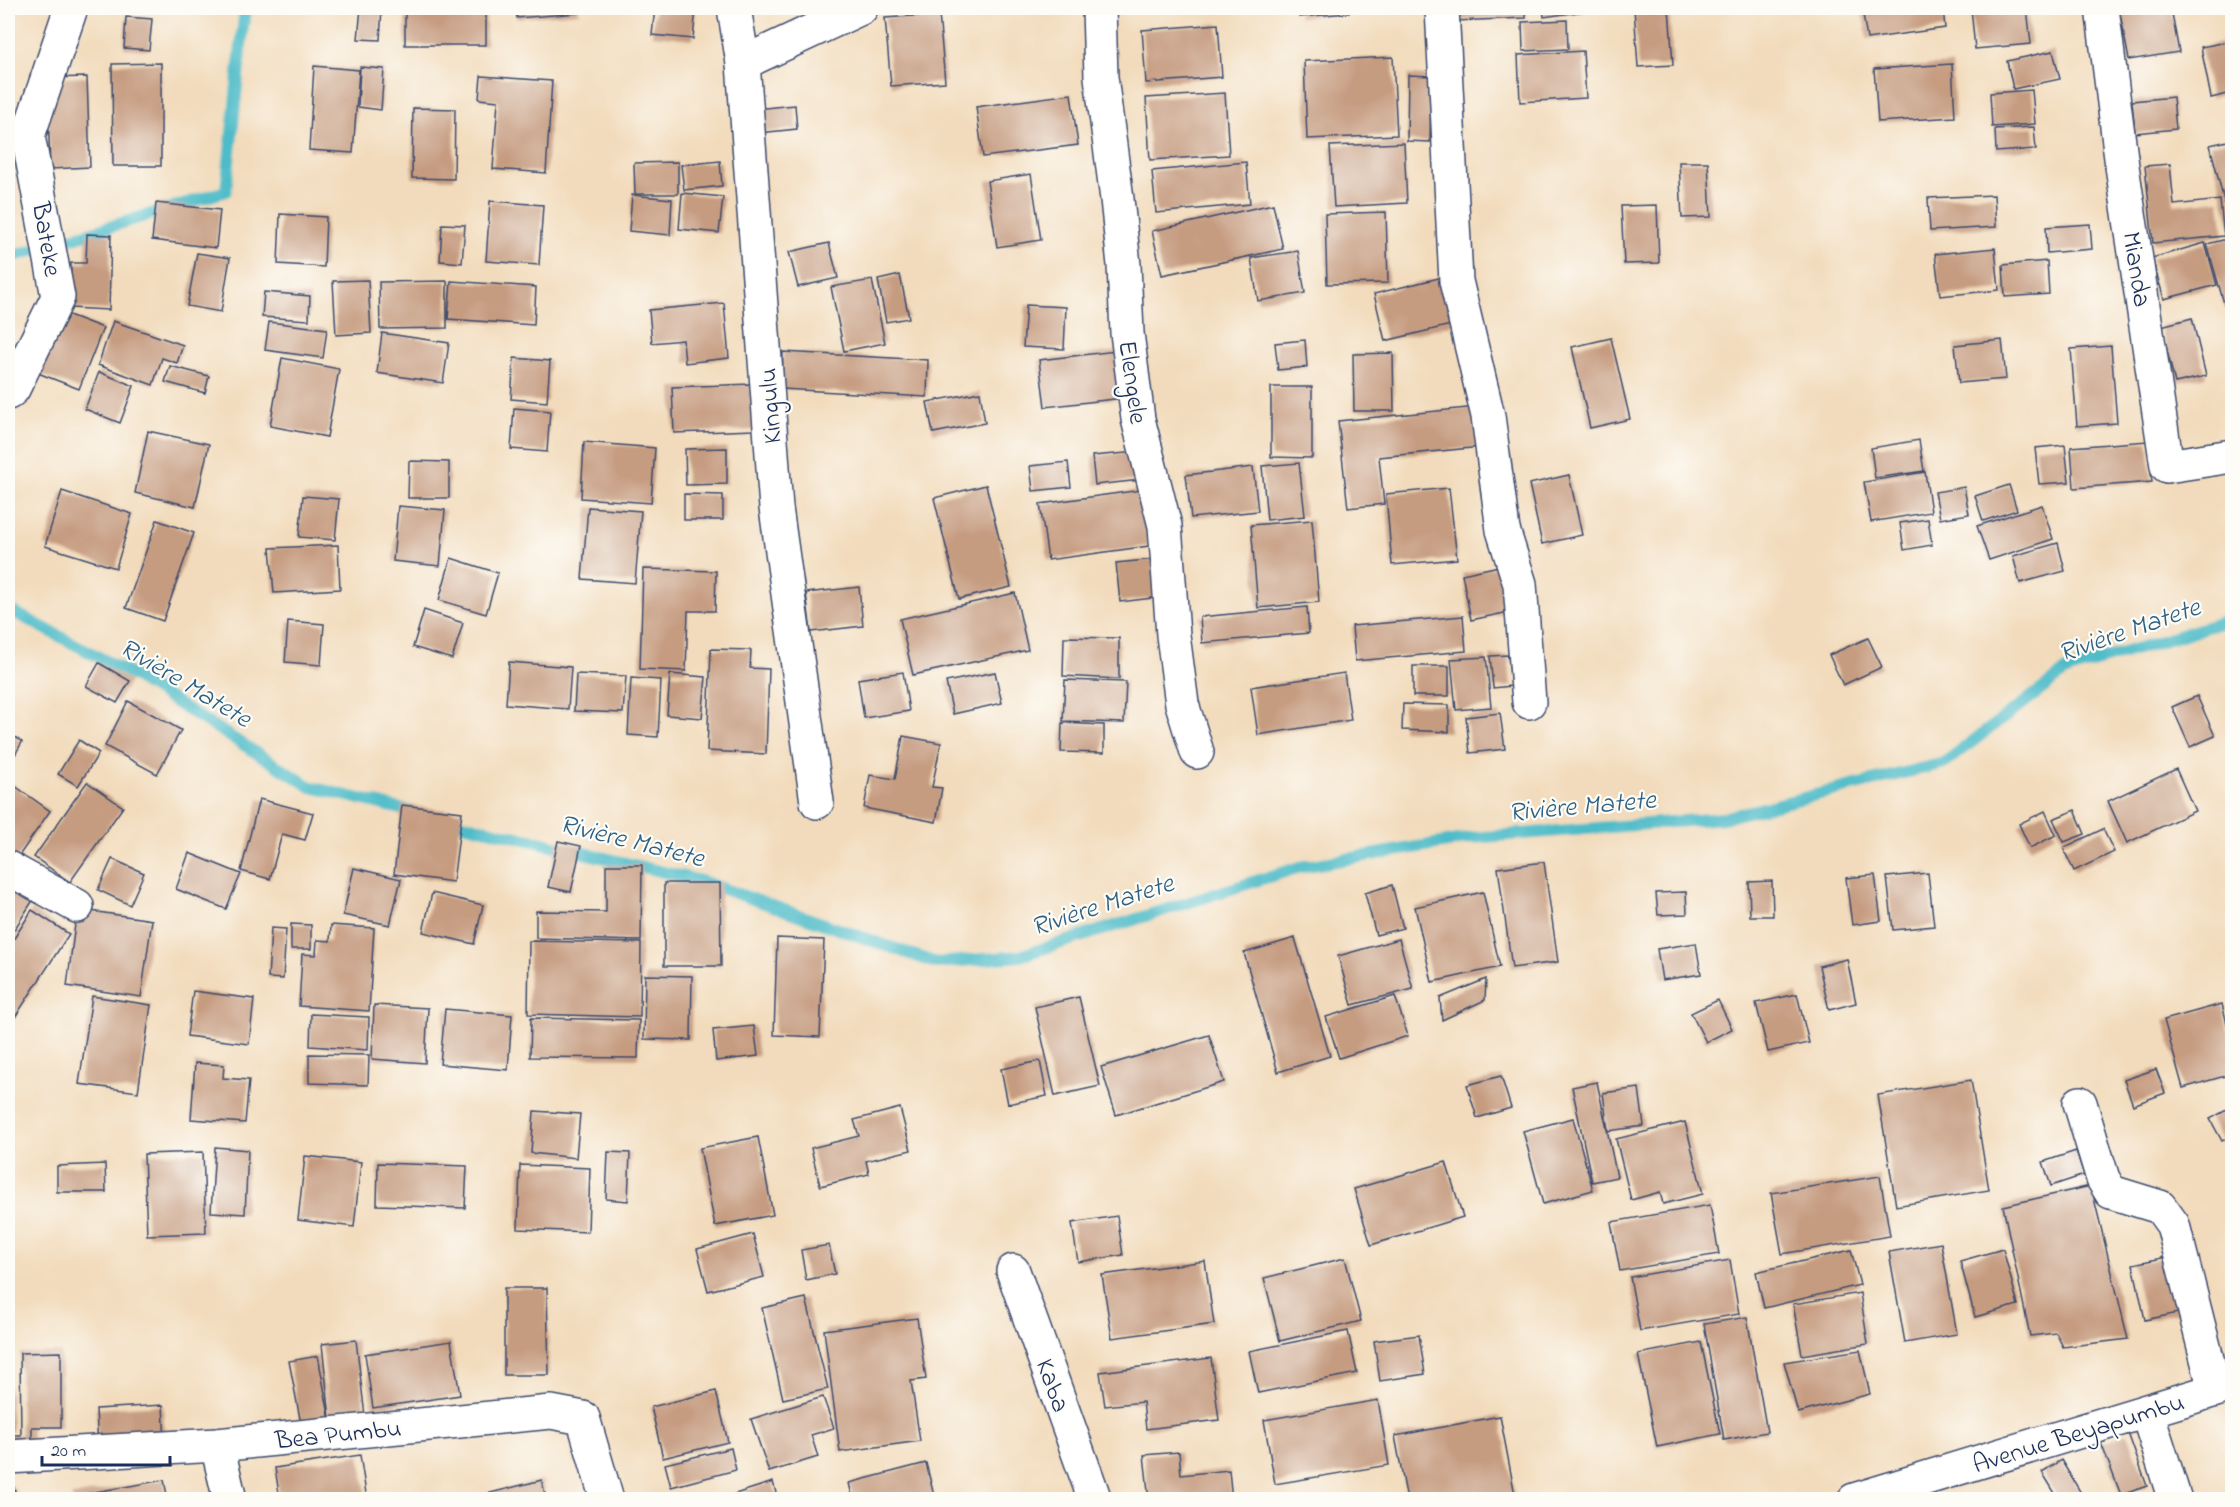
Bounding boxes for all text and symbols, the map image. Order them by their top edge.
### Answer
street label: Bateke [20,198,70,280]
street label: Mianda [2110,229,2160,310]
street label: Elengele [1106,338,1156,427]
street label: Kingulu [750,367,794,445]
water label: Rivière Matete [2054,588,2208,674]
water label: Rivière Matete [111,629,260,740]
water label: Rivière Matete [1507,781,1659,833]
water label: Rivière Matete [555,806,710,880]
water label: Rivière Matete [1027,864,1181,948]
street label: Kaba [1024,1354,1078,1418]
street label: Avenue Beyapumbu [1968,1385,2189,1485]
street label: Bea Pumbu [272,1410,403,1462]
scale bar [42,1429,170,1467]
text: 20 m [51,1439,86,1465]

